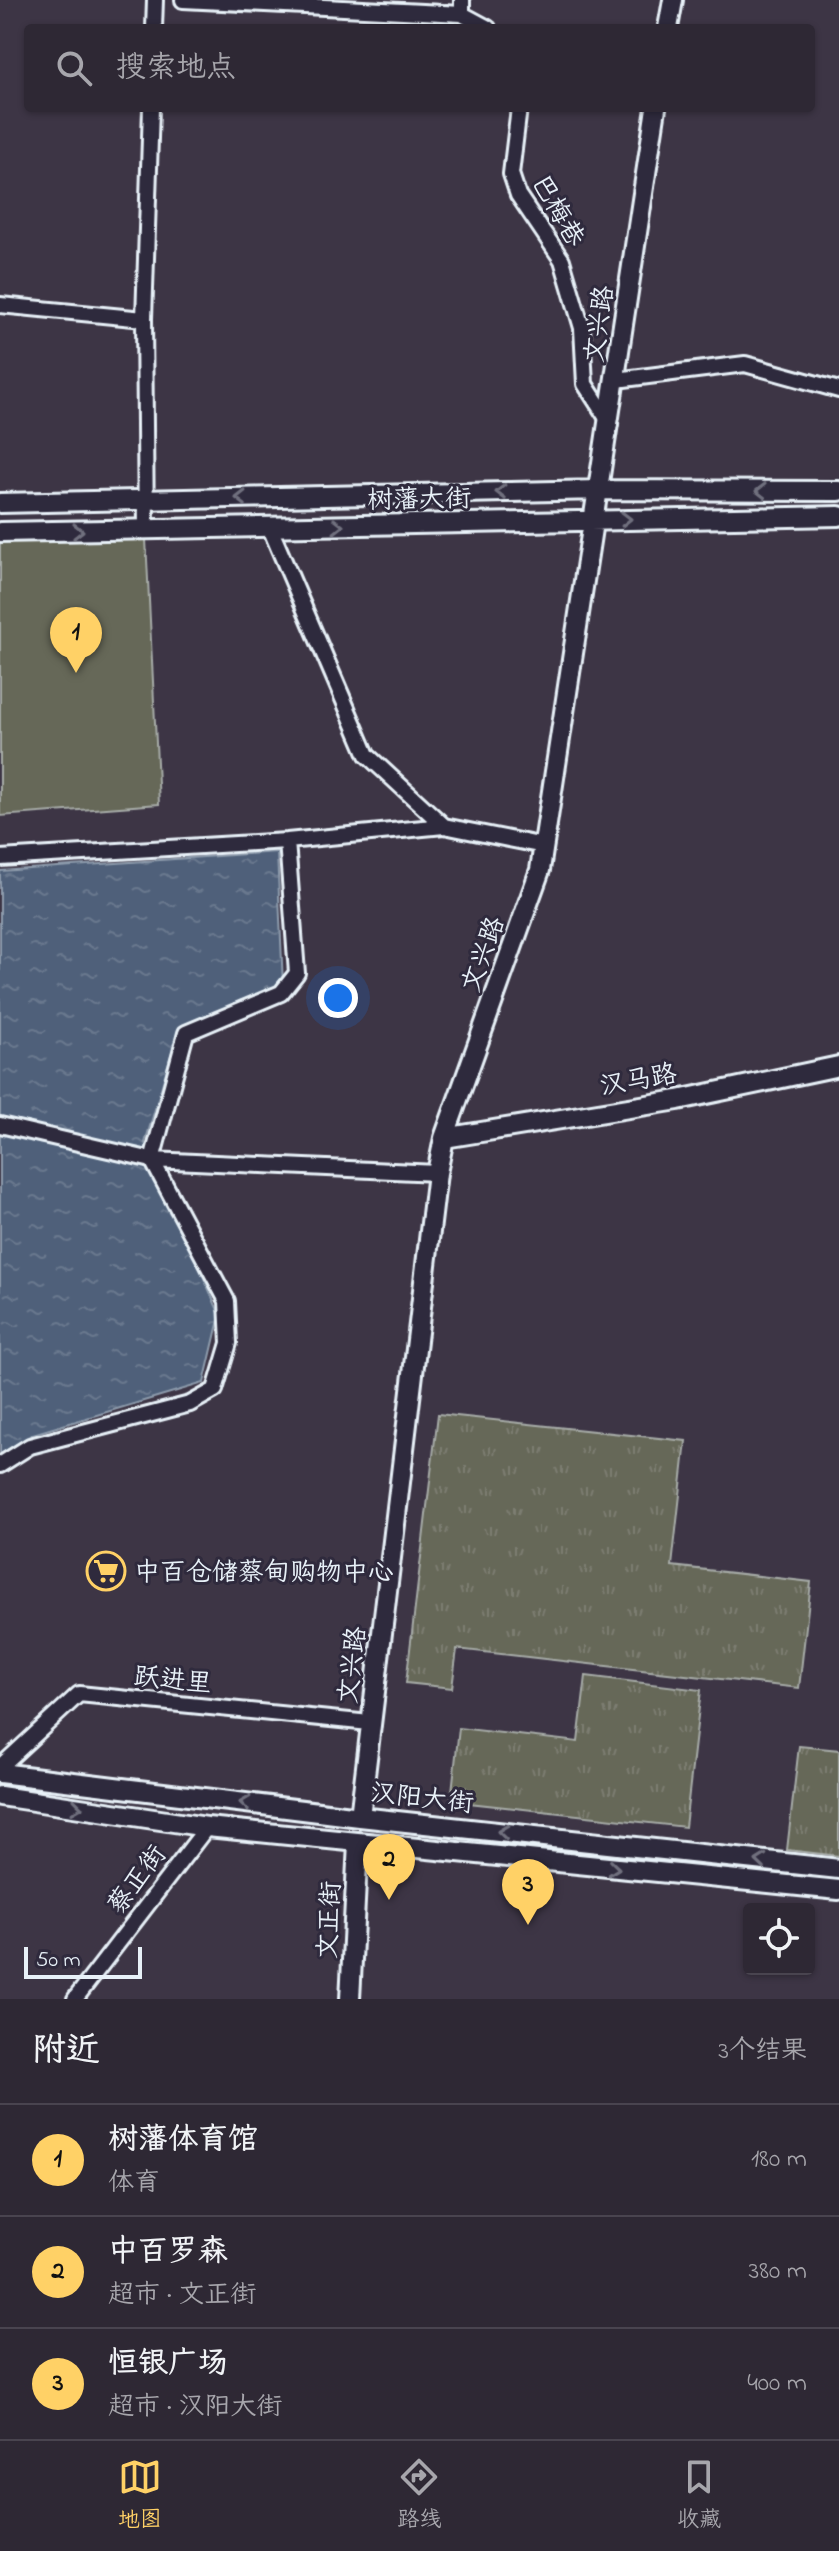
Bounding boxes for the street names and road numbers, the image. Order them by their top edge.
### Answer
street label: 巴梅巷 [520,168,592,255]
street label: 文兴路 [577,283,625,366]
street label: 树藩大街 [367,481,471,521]
street label: 文兴路 [454,912,516,998]
street label: 汉马路 [597,1056,680,1107]
street label: 文兴路 [330,1624,378,1706]
street label: 跃进里 [132,1659,213,1705]
street label: 汉阳大街 [368,1776,475,1824]
street label: 蔡正街 [100,1838,177,1923]
street label: 文正街 [310,1880,352,1960]

